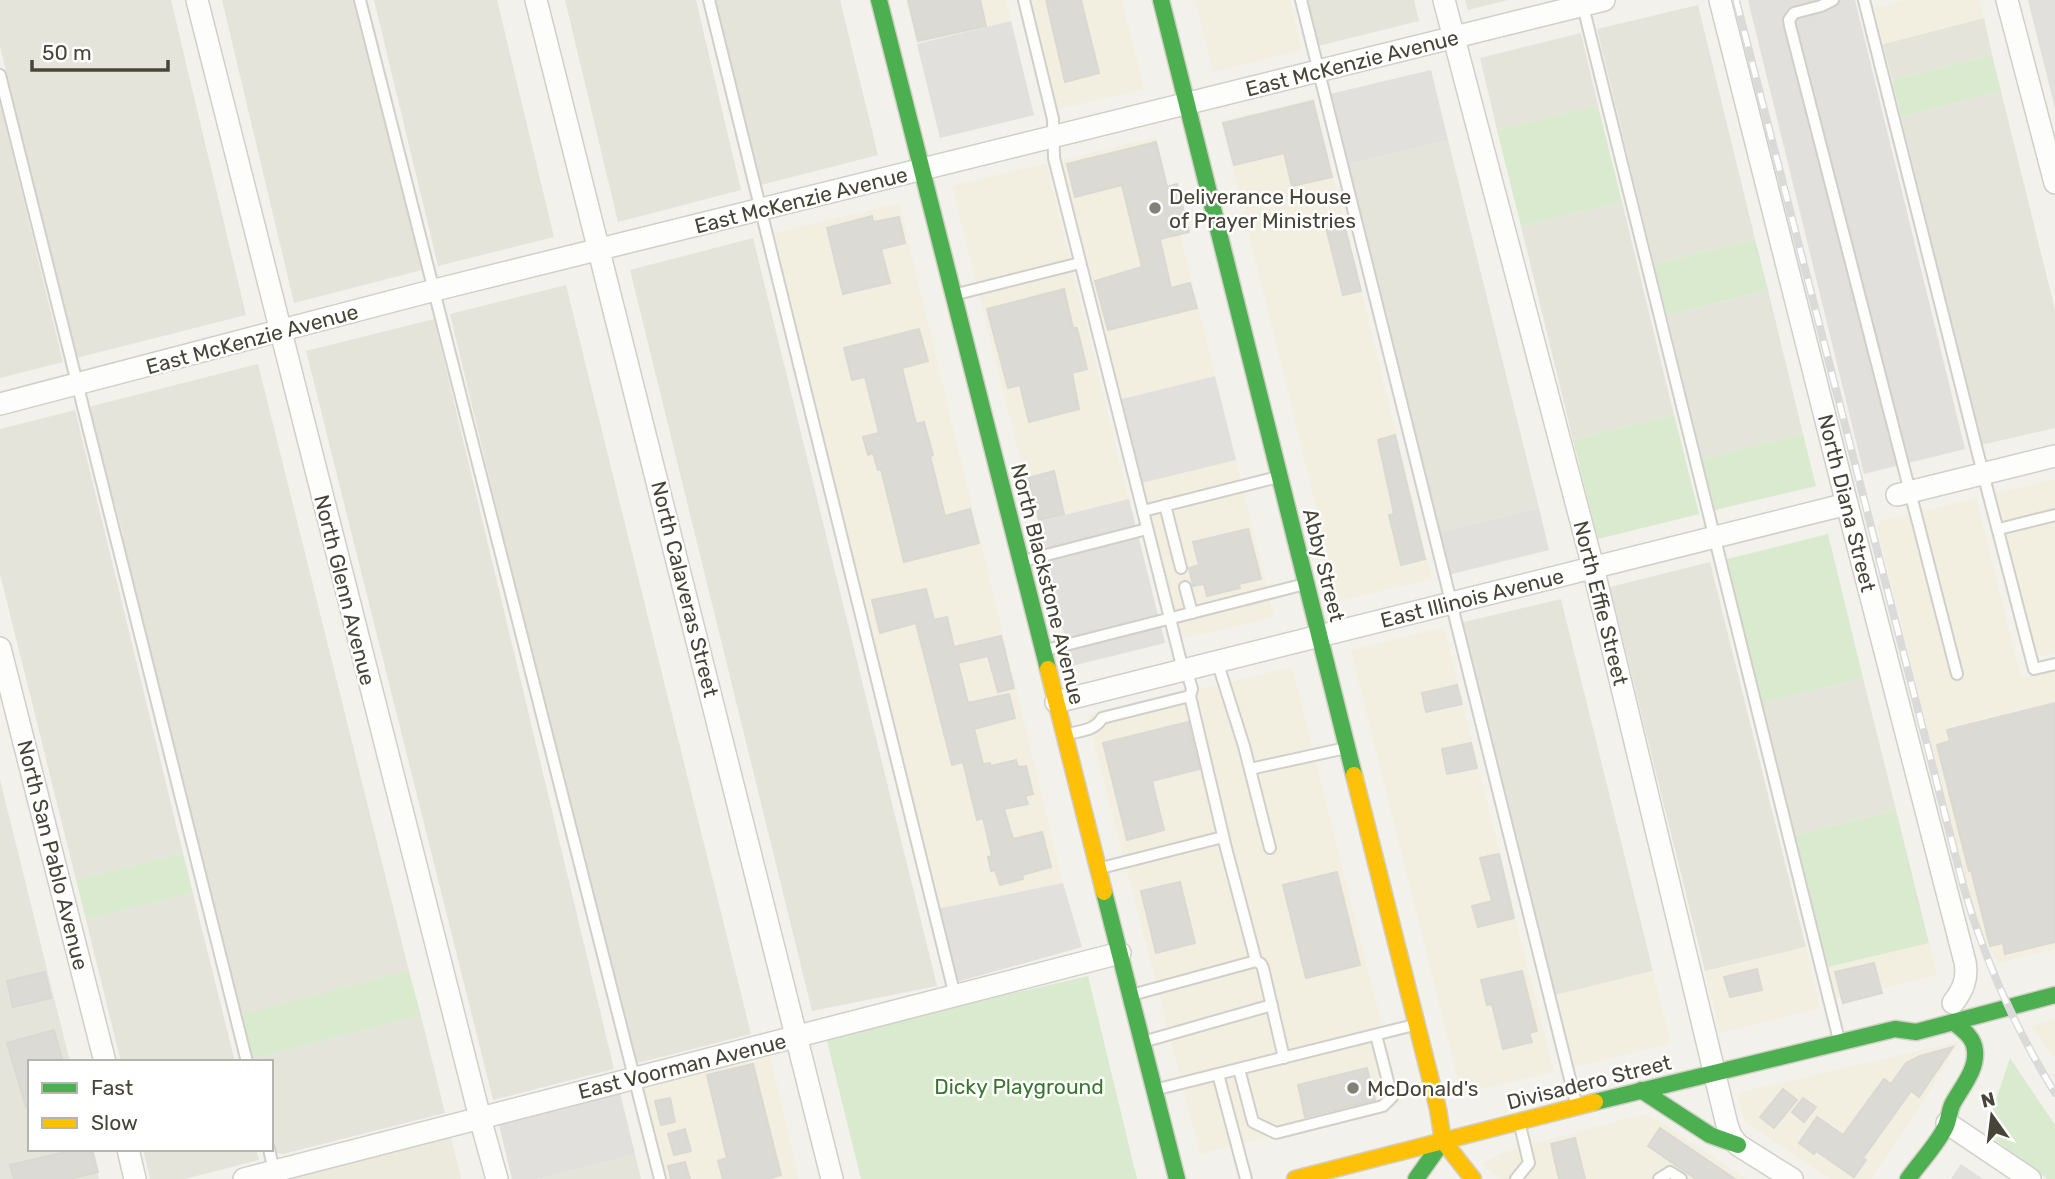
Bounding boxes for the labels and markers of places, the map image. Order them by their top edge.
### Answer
place label: Deliverance House of Prayer Ministries [1169,184,1356,233]
marker: Deliverance House of Prayer Ministries [1147,200,1163,216]
place label: McDonald's [1367,1076,1479,1101]
marker: McDonald's [1345,1080,1361,1096]

